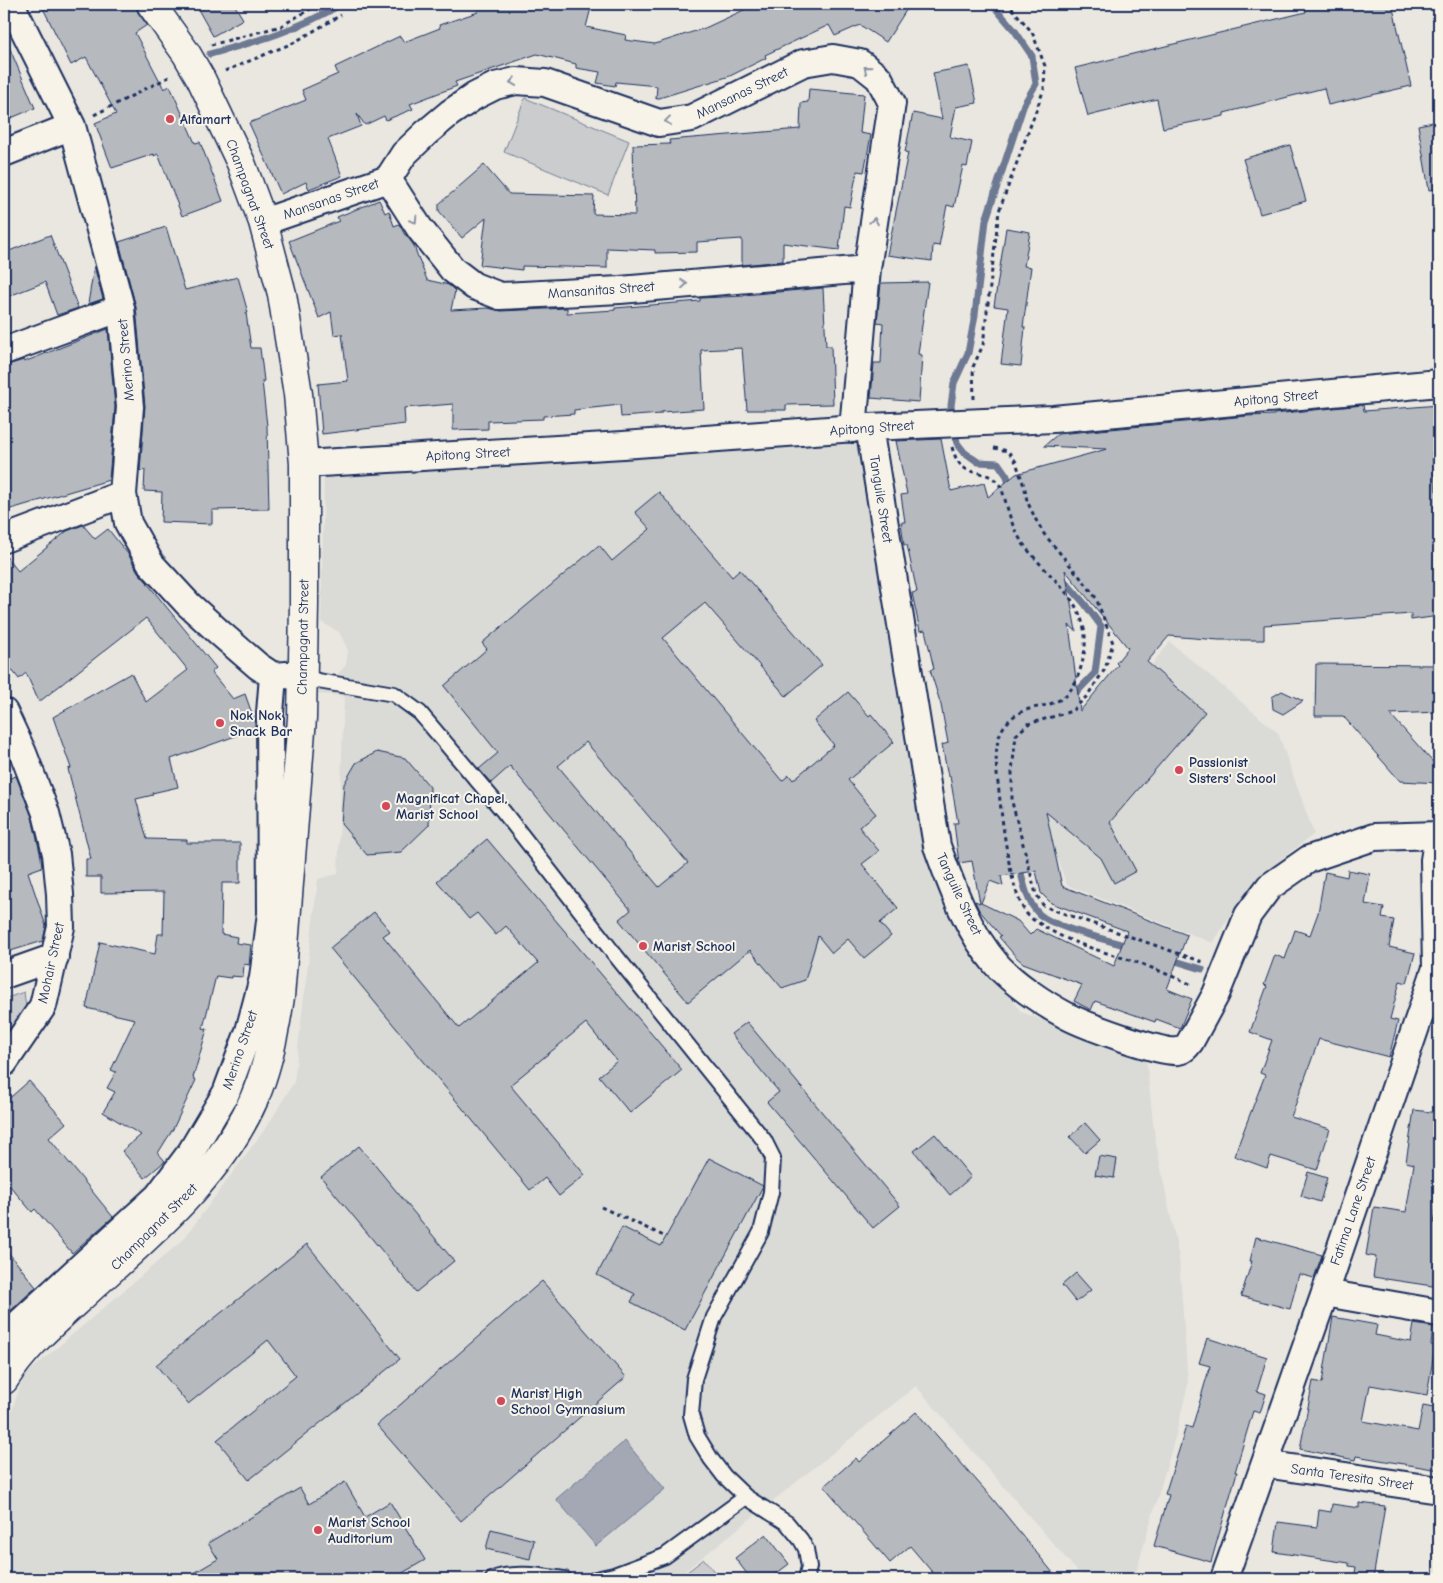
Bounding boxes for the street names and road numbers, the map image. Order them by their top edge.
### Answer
street label: Mansanas Street [693,63,792,123]
street label: Champagnat Street [222,137,278,252]
street label: Mansanas Street [281,174,382,223]
street label: Mansanitas Street [547,278,656,302]
street label: Merino Street [114,317,138,402]
street label: Apitong Street [1233,386,1320,410]
street label: Apitong Street [829,416,916,439]
street label: Apitong Street [425,443,512,465]
street label: Tanguile Street [866,454,896,545]
street label: Champagnat Street [293,578,313,695]
street label: Tanguile Street [933,850,986,939]
street label: Mohair Street [34,920,68,1005]
street label: Merino Street [219,1007,262,1092]
street label: Fatima Lane Street [1326,1154,1380,1267]
street label: Champagnat Street [107,1179,202,1274]
street label: Santa Teresita Street [1290,1460,1415,1494]

